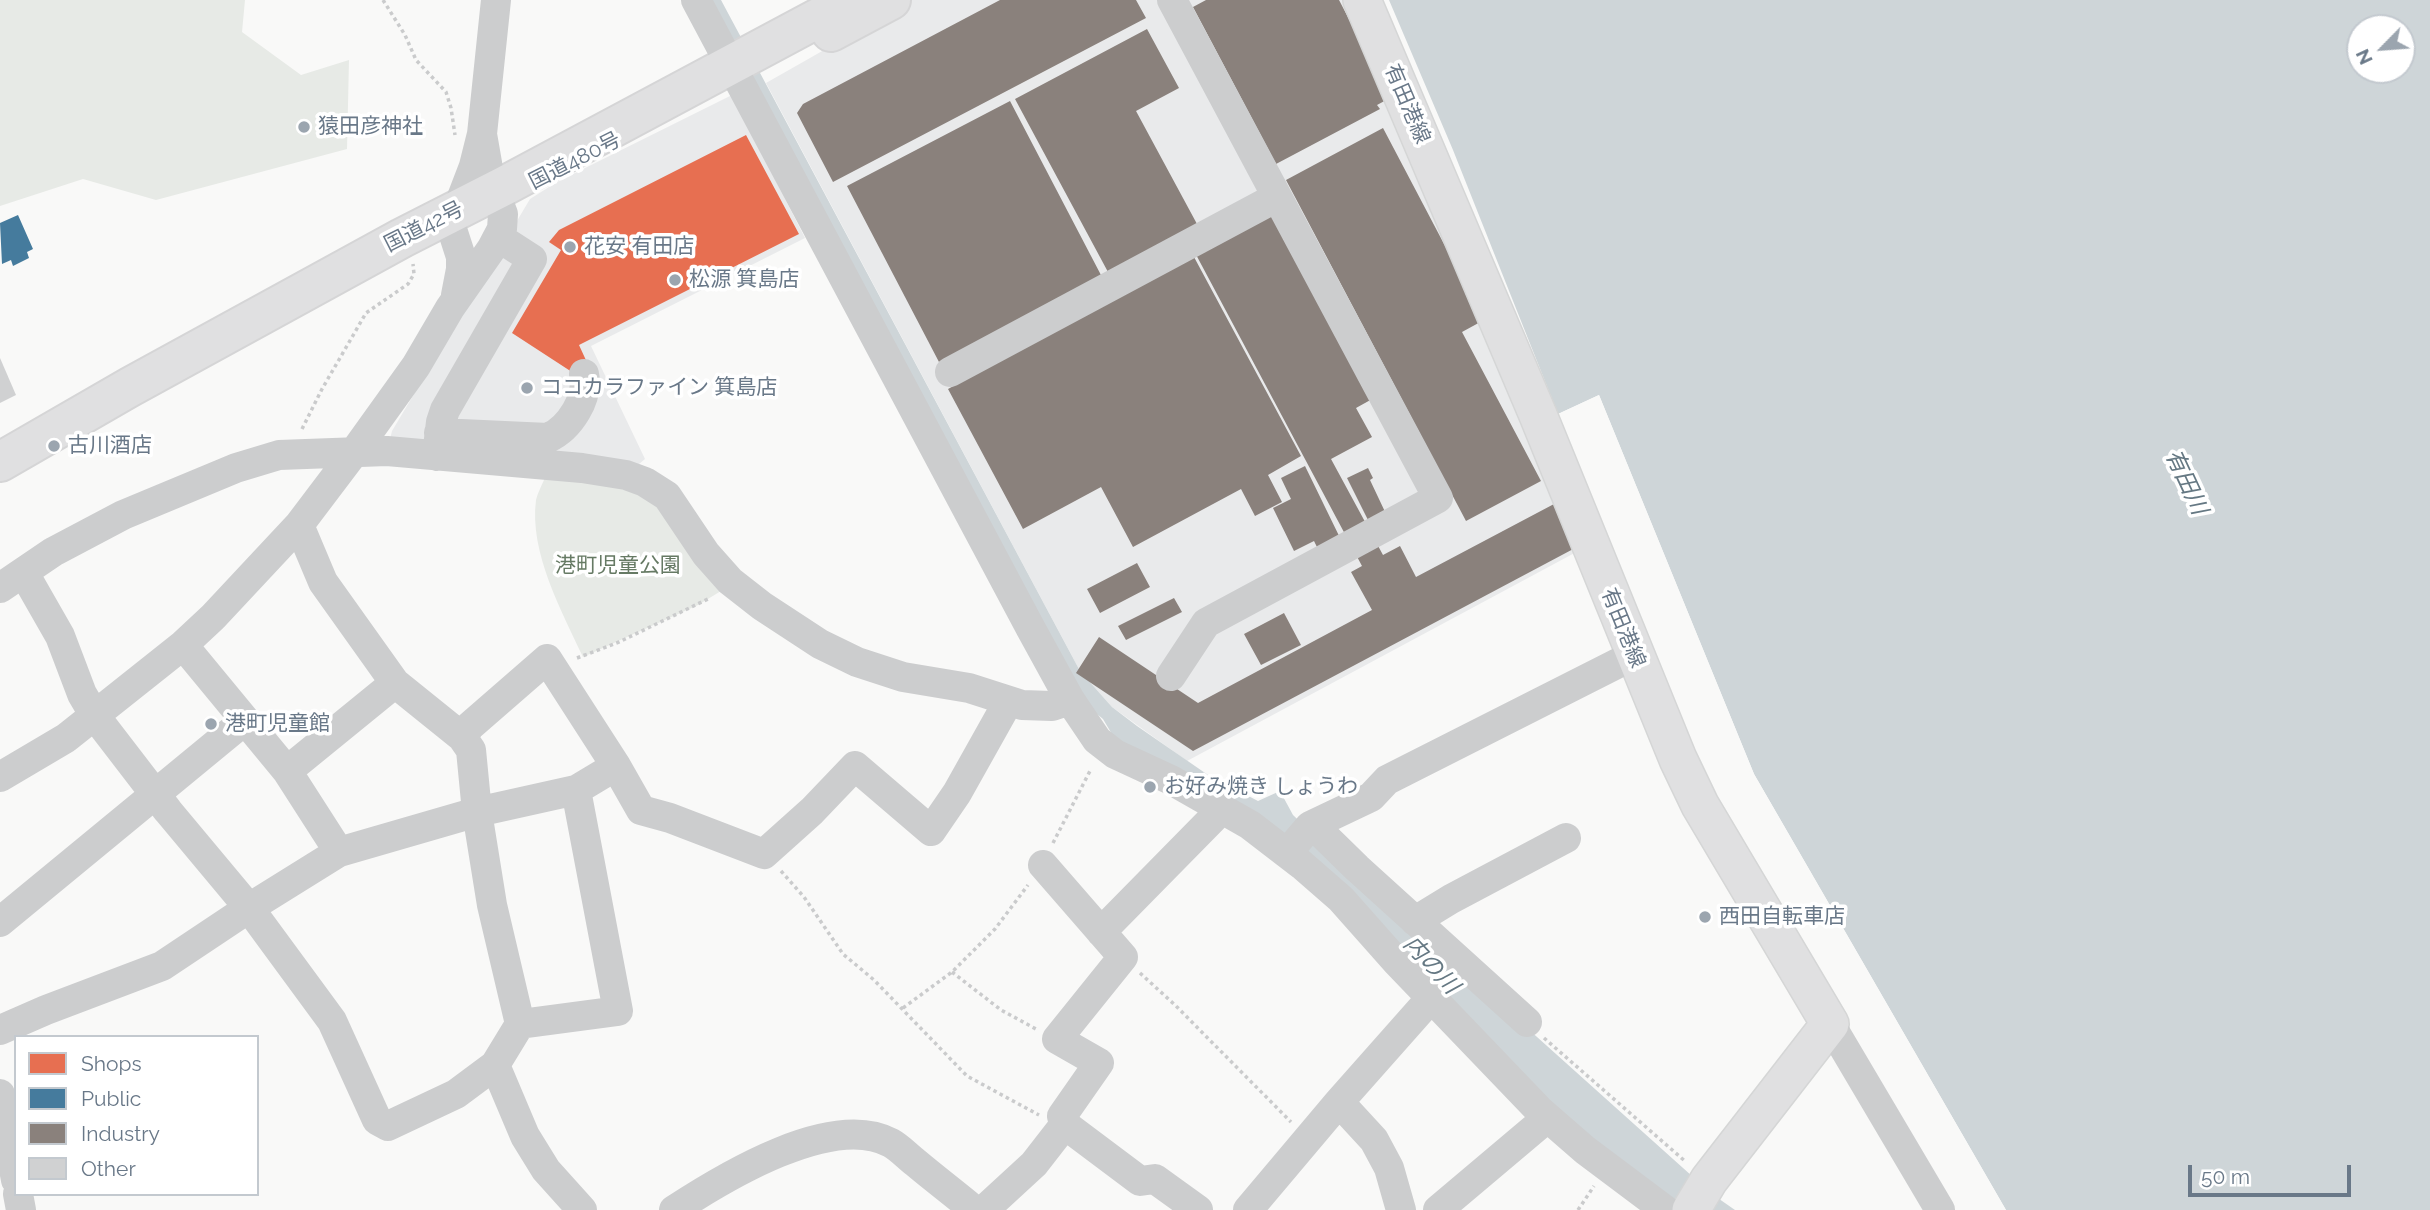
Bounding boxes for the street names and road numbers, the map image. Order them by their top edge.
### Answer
street label: 有田港線 [1379,60,1435,148]
street label: 国道480号 [525,127,625,195]
street label: 国道42号 [380,196,468,258]
street label: 有田港線 [1596,584,1650,672]

